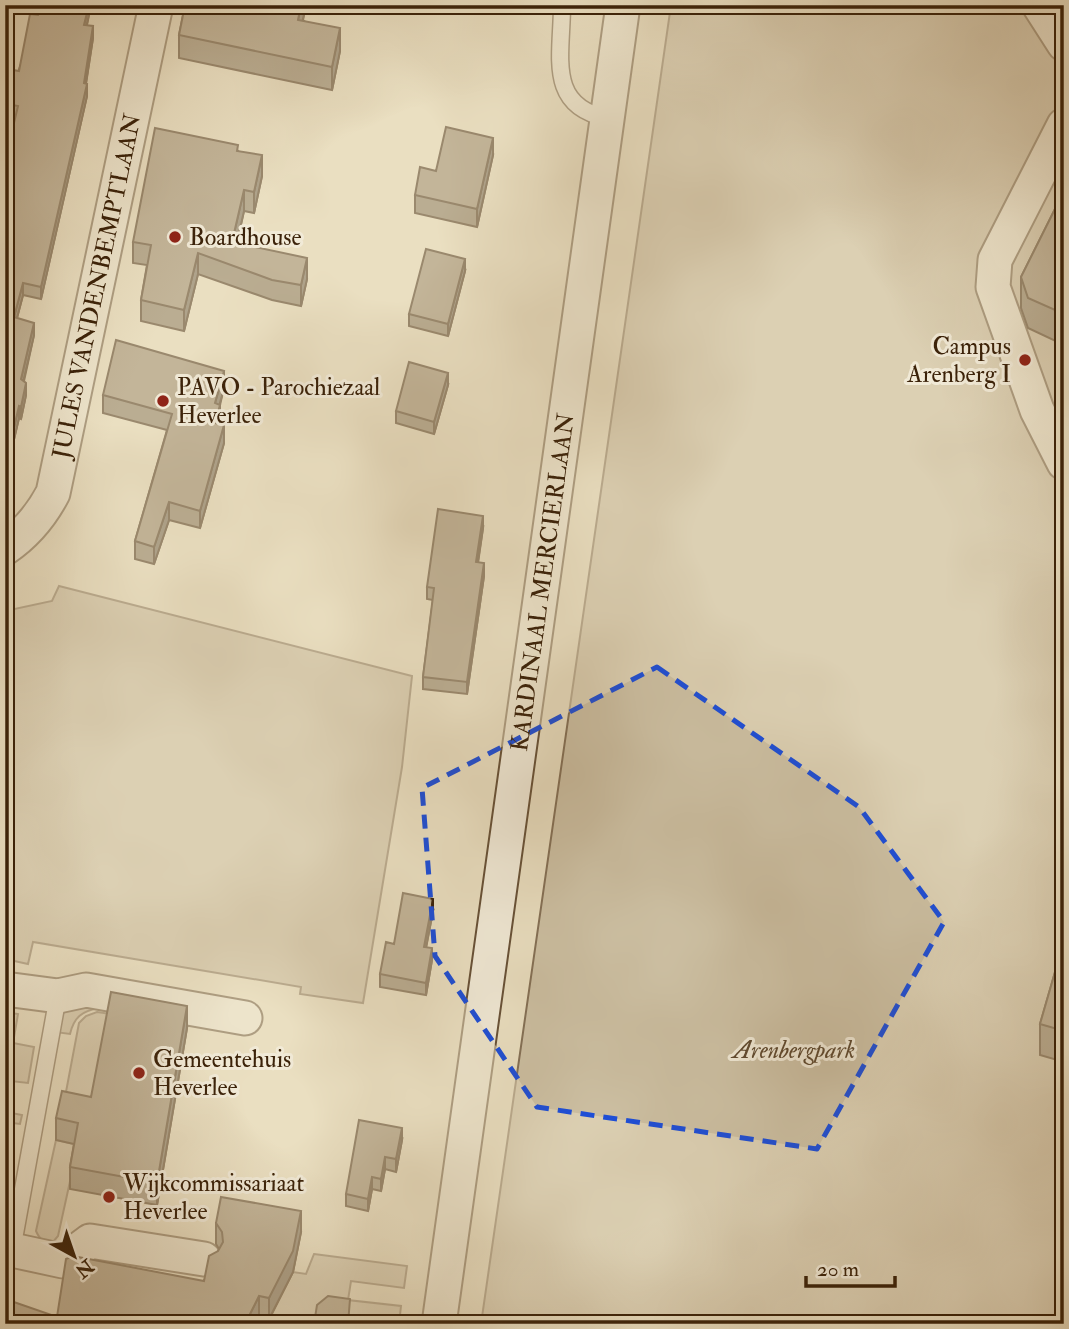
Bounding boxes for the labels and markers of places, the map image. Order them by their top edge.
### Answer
place label: Boardhouse [189,222,302,253]
marker: Boardhouse [167,229,183,245]
place label: Campus Arenberg I [906,331,1011,390]
marker: Campus Arenberg I [1017,352,1033,368]
place label: PAVO - Parochiezaal Heverlee [177,372,380,431]
marker: PAVO - Parochiezaal Heverlee [155,393,171,409]
place label: Gemeentehuis Heverlee [153,1044,291,1103]
marker: Gemeentehuis Heverlee [131,1065,147,1081]
place label: Wijkcommissariaat Heverlee [122,1168,304,1227]
marker: Wijkcommissariaat Heverlee [101,1189,117,1205]

